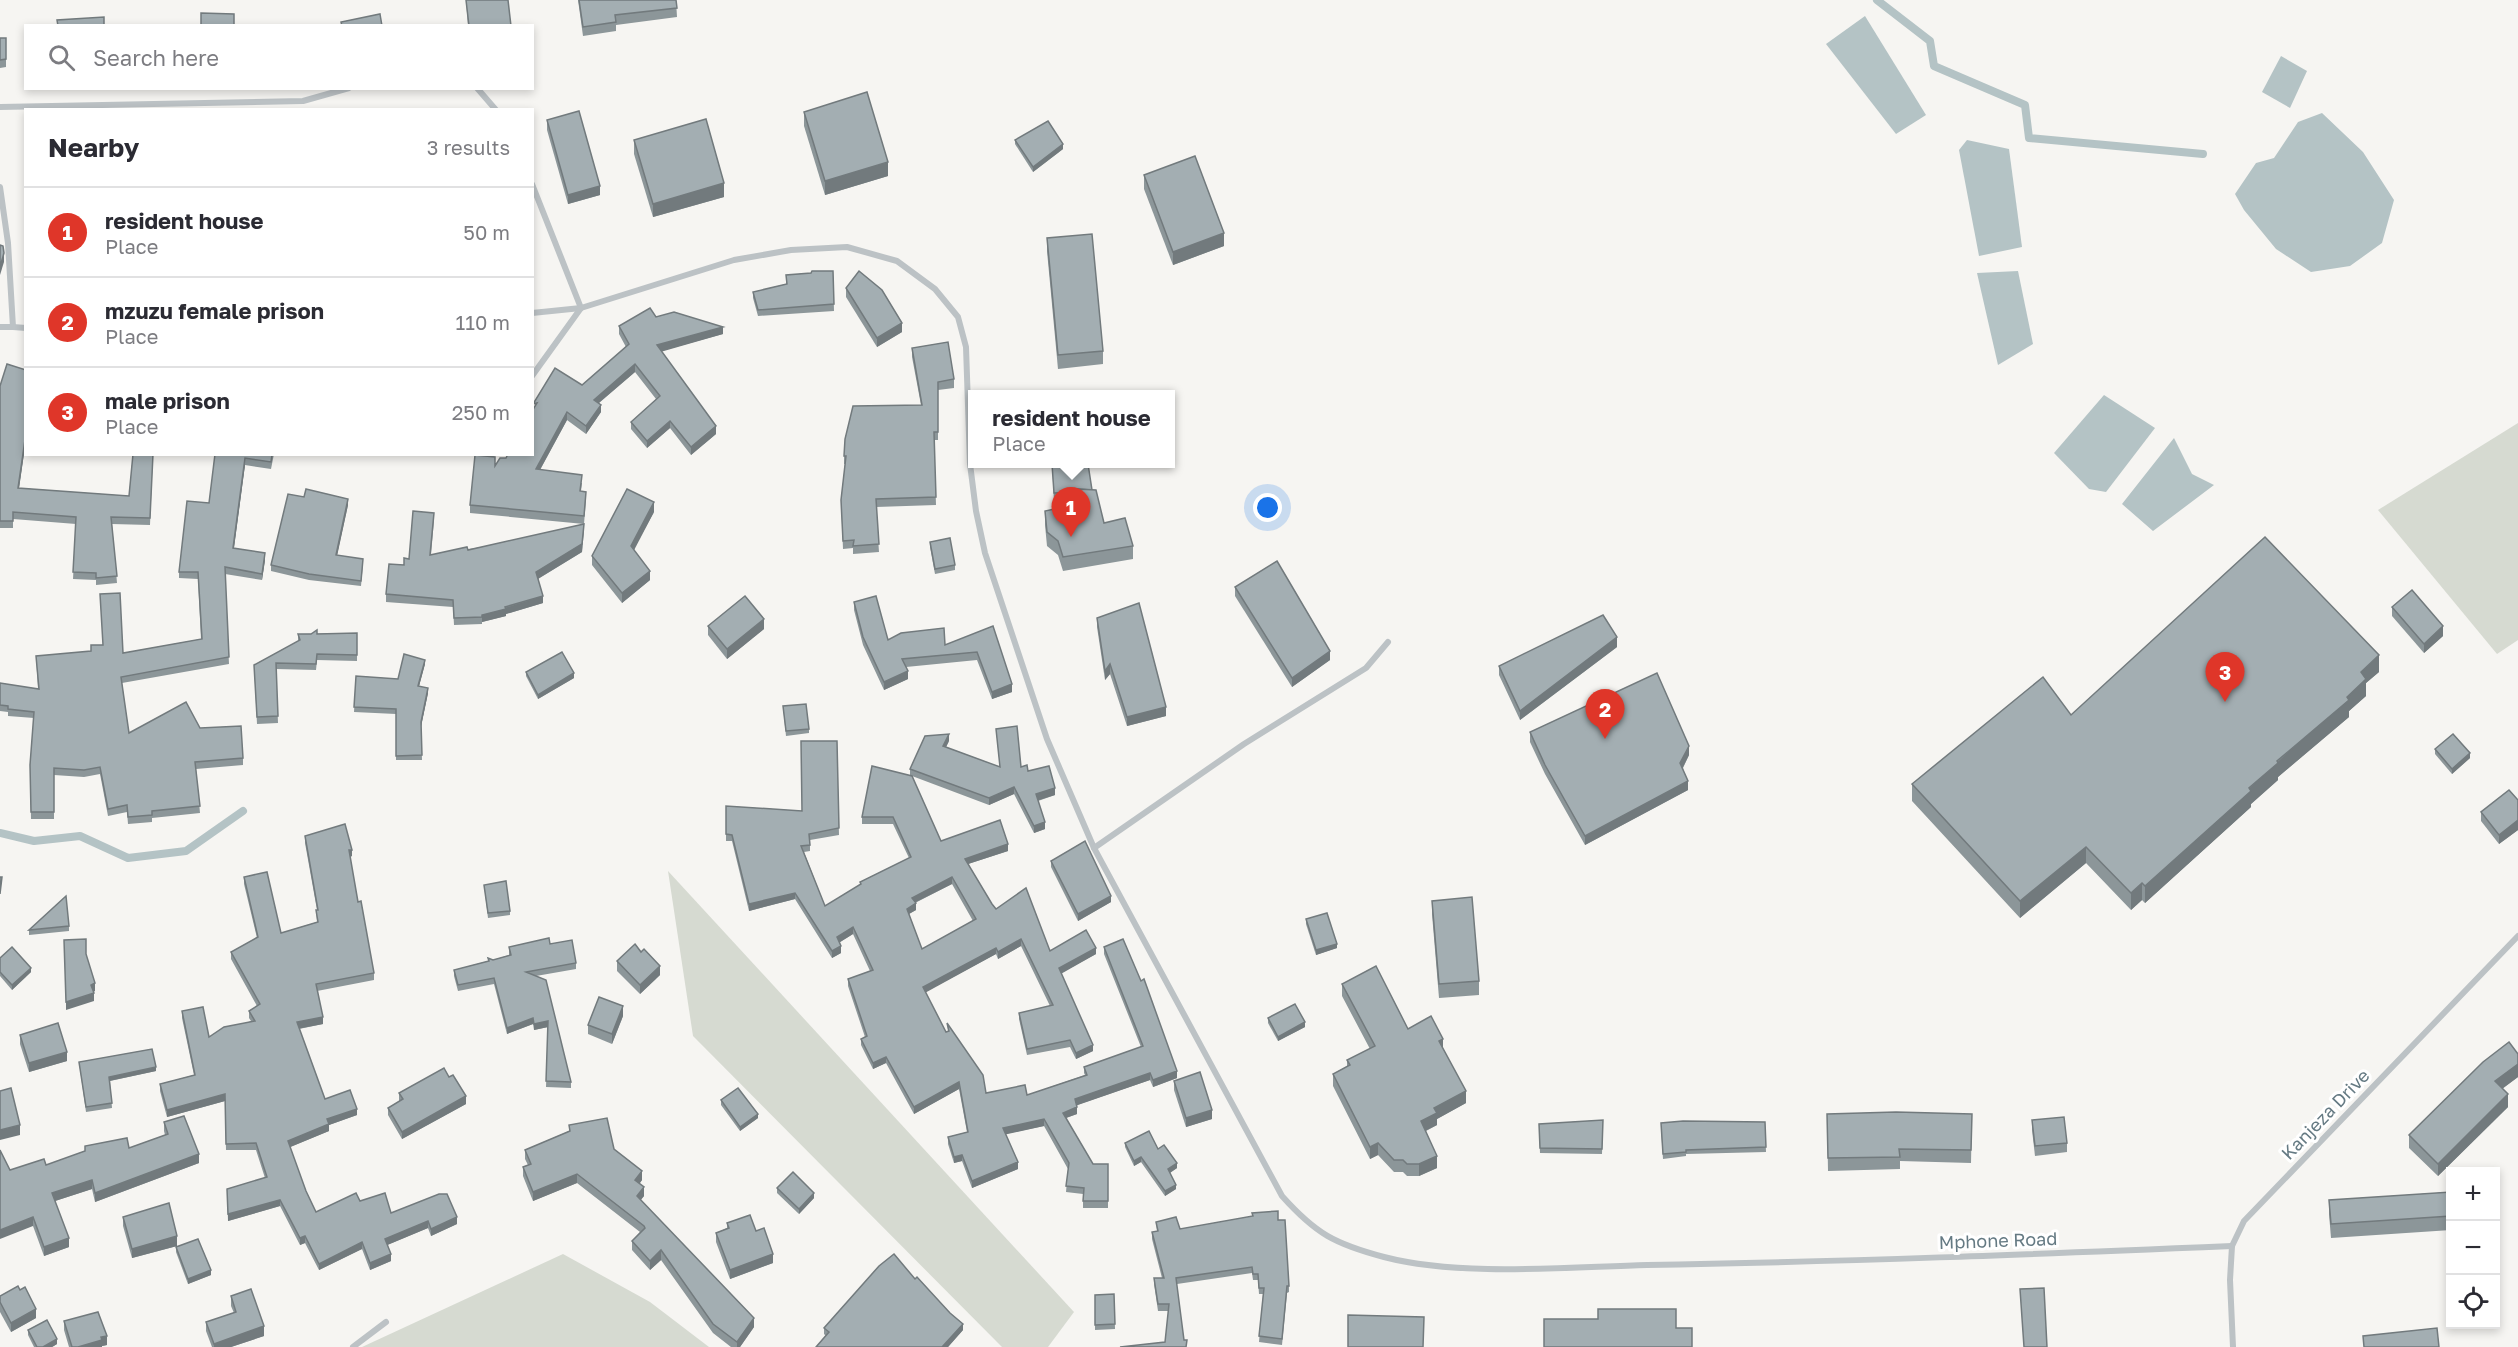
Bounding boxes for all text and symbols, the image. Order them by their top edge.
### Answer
search box [24,24,534,90]
icon: search [45,41,78,74]
text: Search here [93,44,219,71]
text: Nearby [48,132,139,163]
text: 3 results [427,135,510,159]
text: resident house [105,207,264,234]
text: 1 [62,220,73,244]
text: 50 m [463,220,510,244]
text: Place [105,234,158,258]
text: mzuzu female prison [105,297,324,324]
text: 2 [61,310,74,334]
text: 110 m [456,310,510,334]
text: Place [105,324,158,348]
text: male prison [105,387,230,414]
popup [968,390,1175,468]
text: 3 [61,400,74,424]
text: 250 m [452,400,510,424]
text: resident house [992,404,1151,431]
text: Place [105,414,158,438]
text: Place [992,431,1046,455]
pin: 1 [1052,488,1090,537]
your location [1253,493,1282,522]
pin: 3 [2206,652,2244,702]
pin: 2 [1586,690,1624,739]
street label: Kanjeza Drive [2276,1064,2374,1164]
map controls [2446,1167,2500,1329]
button: + [2446,1167,2500,1221]
button: − [2446,1221,2500,1275]
street label: Mphone Road [1938,1227,2058,1253]
button: locate [2446,1275,2500,1329]

